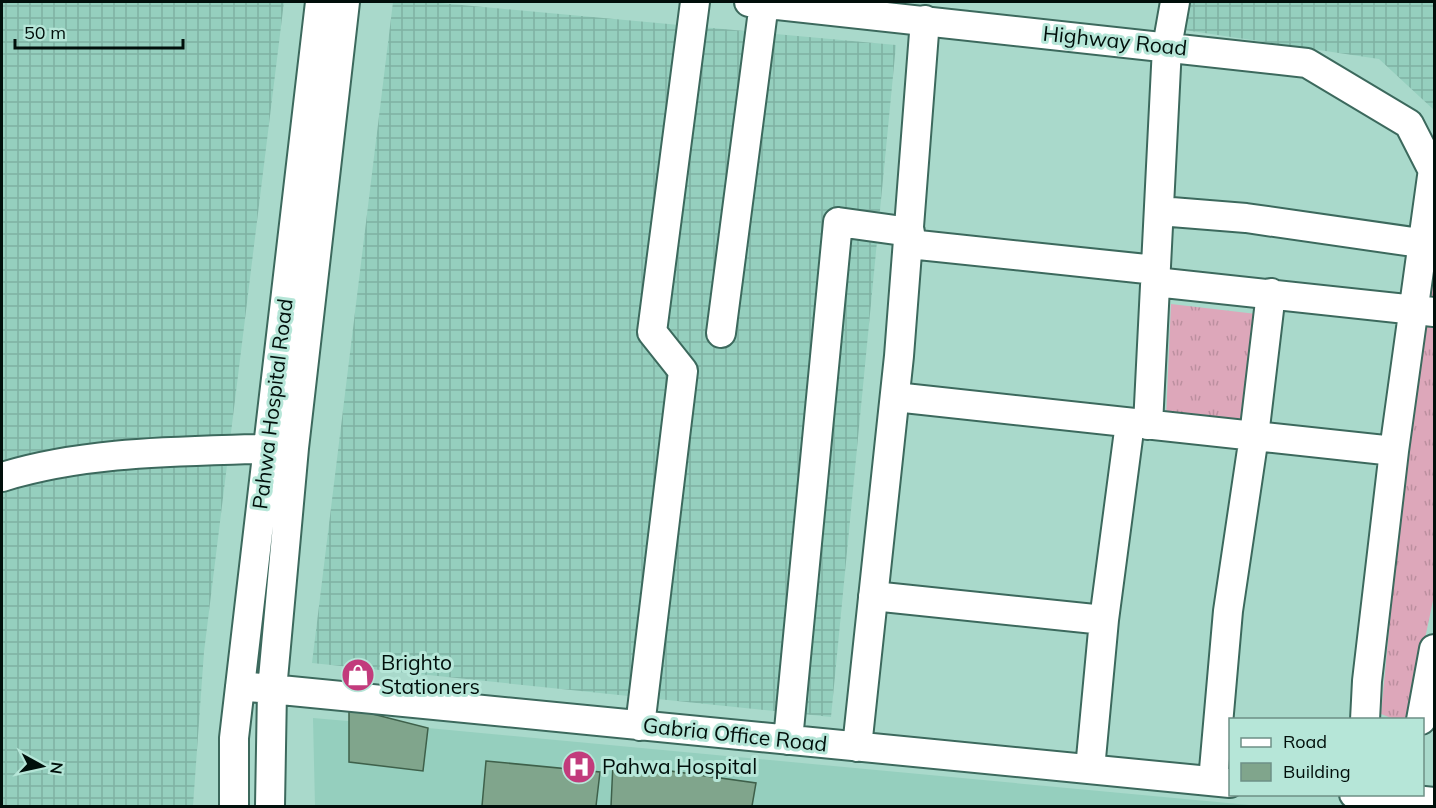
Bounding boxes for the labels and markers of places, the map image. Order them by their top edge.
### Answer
place label: Brighto Stationers [381,649,480,699]
shop icon: Brighto Stationers [340,657,376,693]
hospital icon: Pahwa Hospital [561,749,597,785]
place label: Pahwa Hospital [602,753,757,779]

